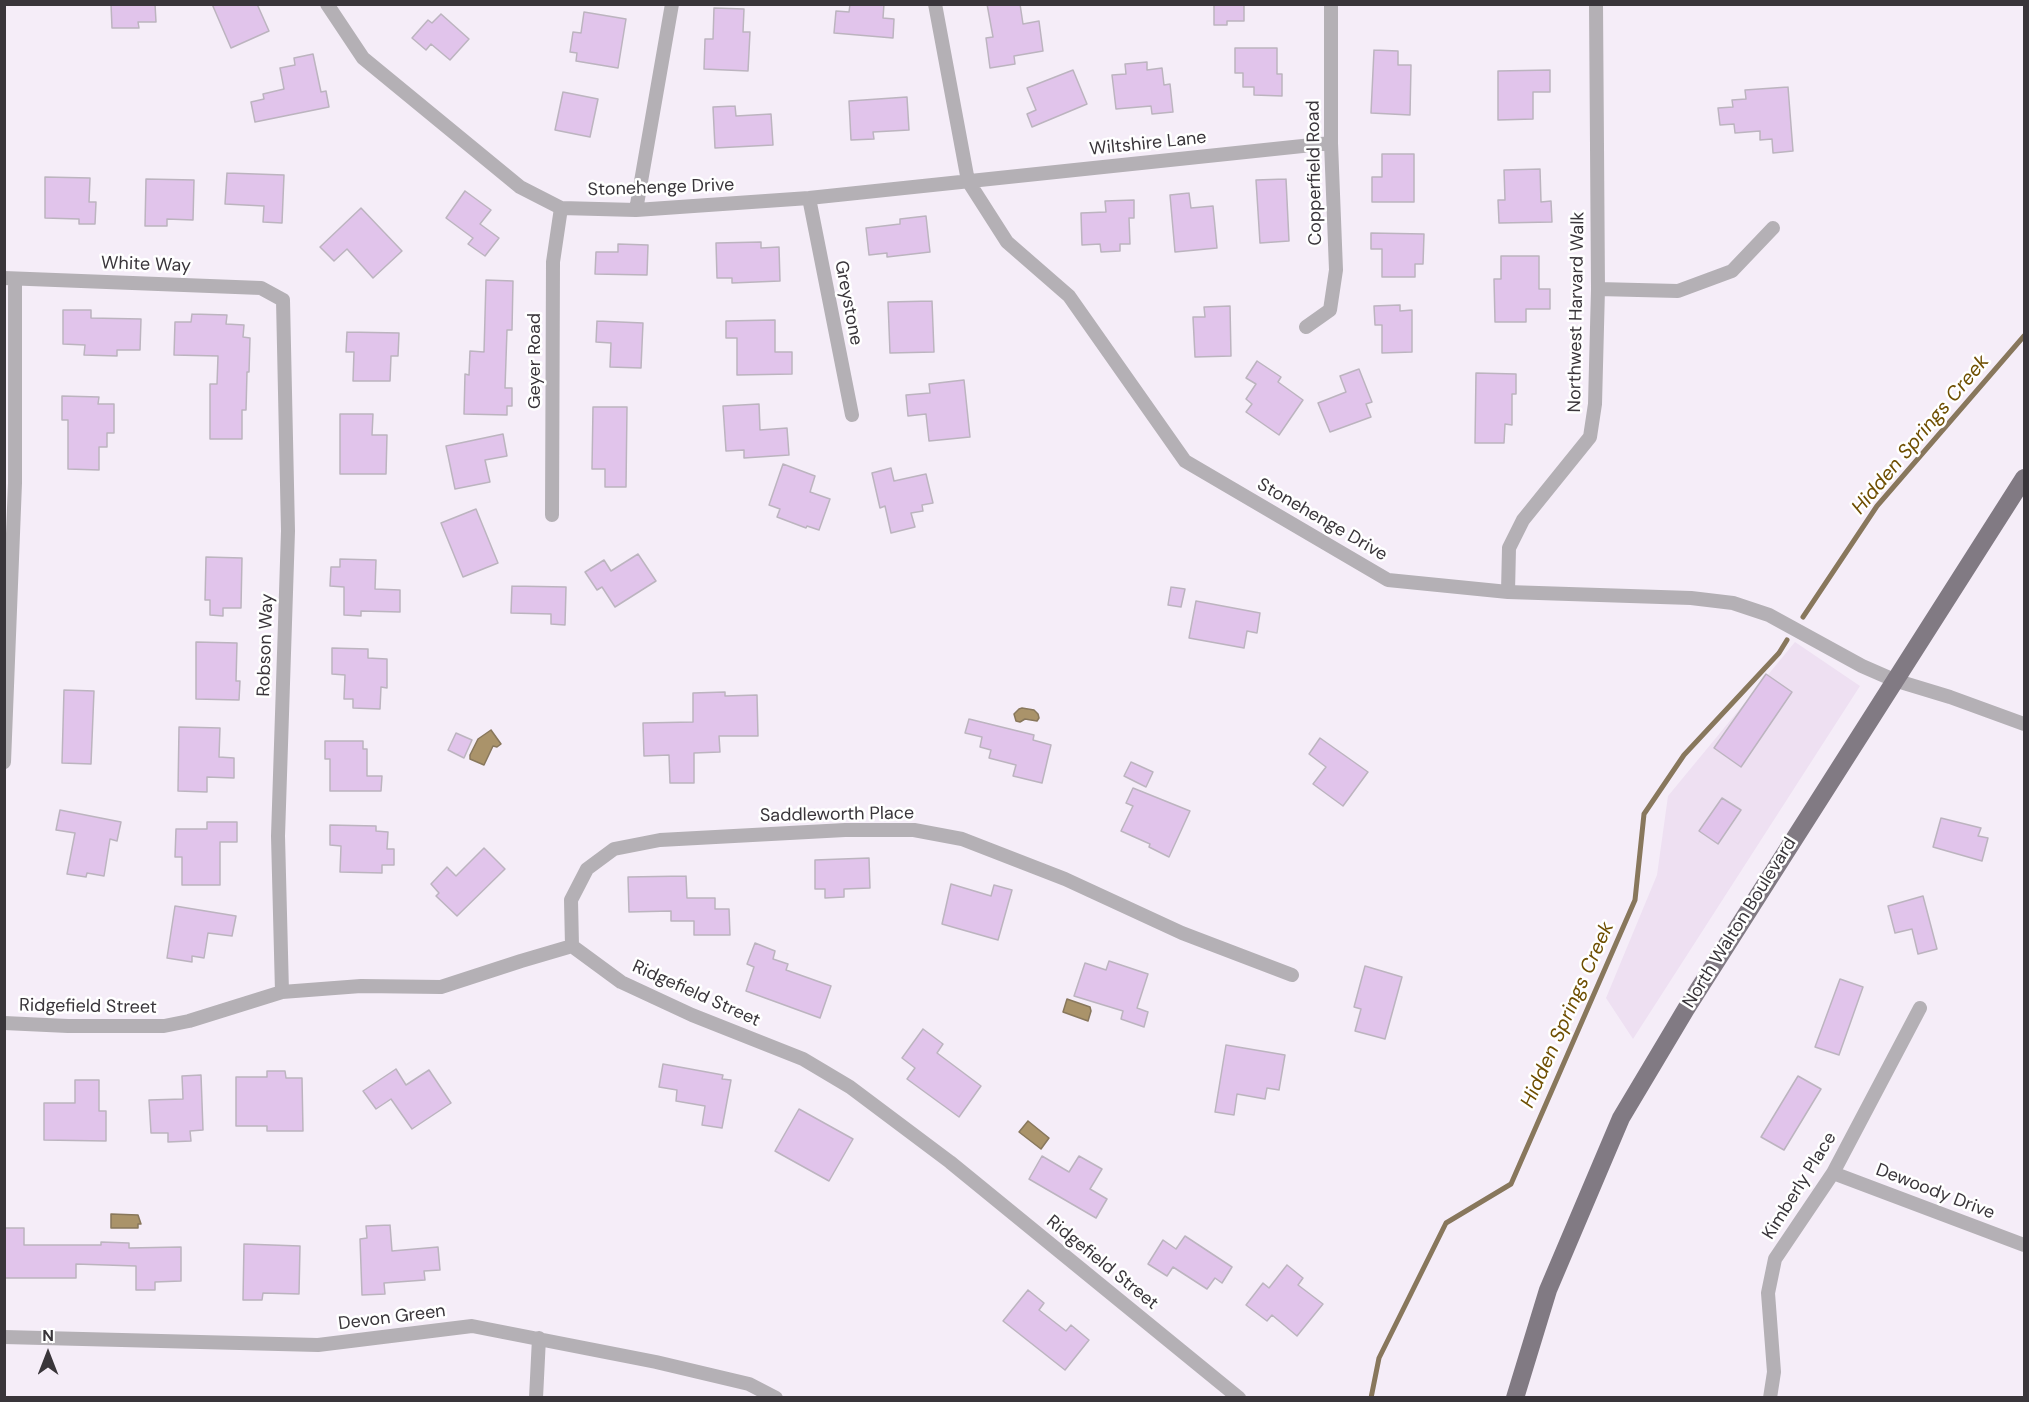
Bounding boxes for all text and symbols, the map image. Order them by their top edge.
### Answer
street label: Copperfield Road [1303,100,1327,246]
street label: Wiltshire Lane [1088,127,1208,161]
street label: Stonehenge Drive [587,175,735,201]
street label: Northwest Harvard Walk [1564,212,1590,412]
street label: White Way [101,253,191,277]
street label: Greystone [829,259,867,347]
street label: Geyer Road [524,313,546,409]
water label: Hidden Springs Creek [1847,350,1995,520]
street label: Stonehenge Drive [1253,474,1391,566]
street label: Robson Way [253,593,279,697]
street label: Saddleworth Place [760,803,914,827]
street label: North Walton Boulevard [1679,834,1801,1012]
water label: Hidden Springs Creek [1516,918,1620,1112]
street label: Ridgefield Street [629,956,763,1032]
street label: Ridgefield Street [19,995,157,1019]
street label: Kimberly Place [1758,1128,1842,1244]
street label: Dewoody Drive [1872,1159,1998,1225]
street label: Ridgefield Street [1042,1211,1162,1315]
street label: Devon Green [337,1301,447,1335]
north arrow [18,1324,78,1384]
text: N [42,1325,54,1346]

